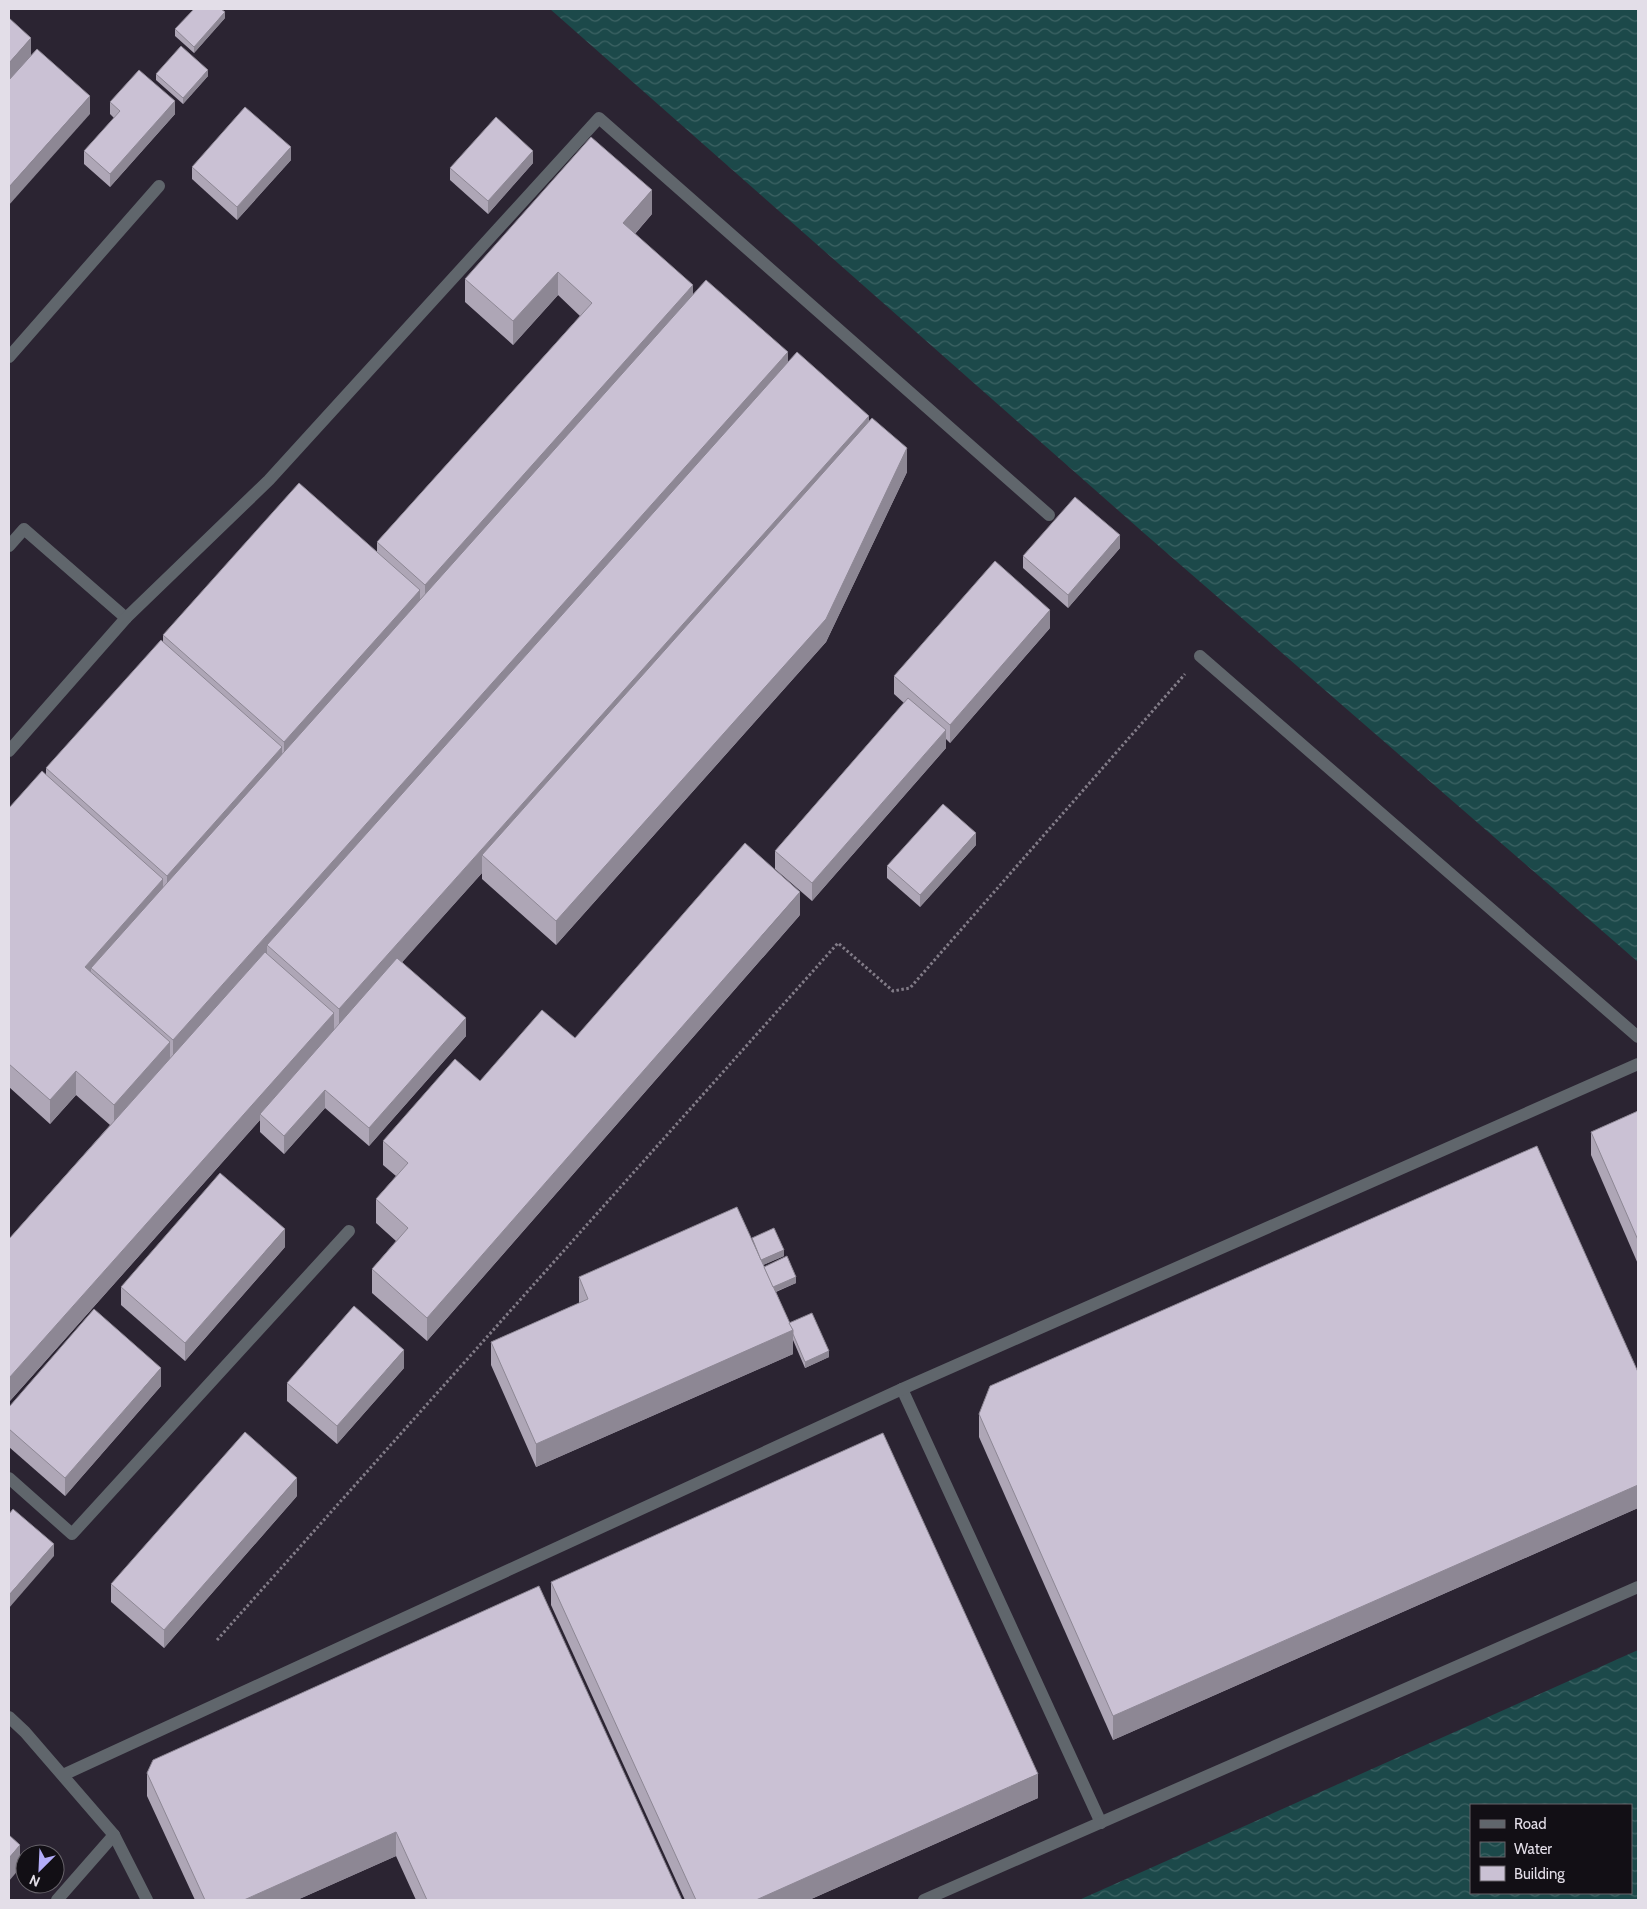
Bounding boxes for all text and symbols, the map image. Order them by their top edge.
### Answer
legend [1470,1804,1632,1894]
text: Road [1514,1815,1547,1833]
text: Water [1514,1840,1552,1858]
north arrow [15,1844,65,1894]
text: Building [1514,1865,1565,1883]
text: N [27,1871,43,1891]

